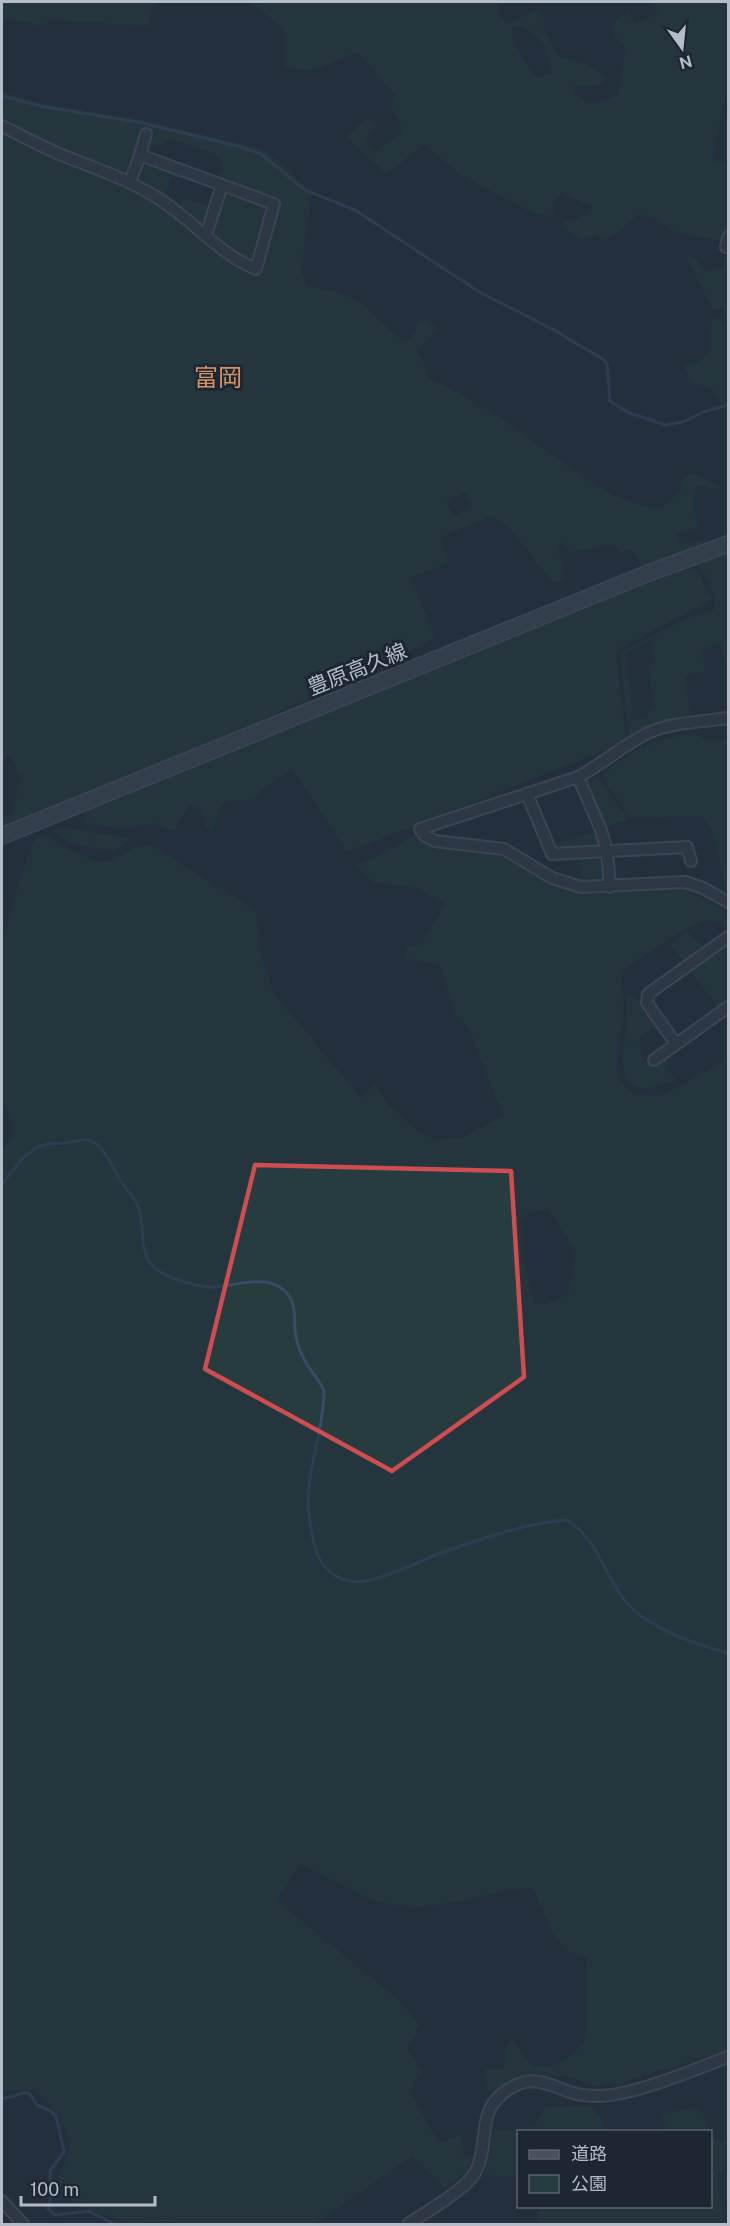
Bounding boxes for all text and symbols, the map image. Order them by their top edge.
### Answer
north arrow [652,18,712,78]
text: N [677,51,694,73]
district label: 富岡 [194,363,242,391]
street label: 豊原高久線 [304,638,410,700]
legend [517,2130,712,2208]
text: 道路 [571,2143,607,2164]
scale bar [21,2169,154,2207]
text: 公園 [571,2173,607,2194]
text: 100 m [30,2179,79,2200]

